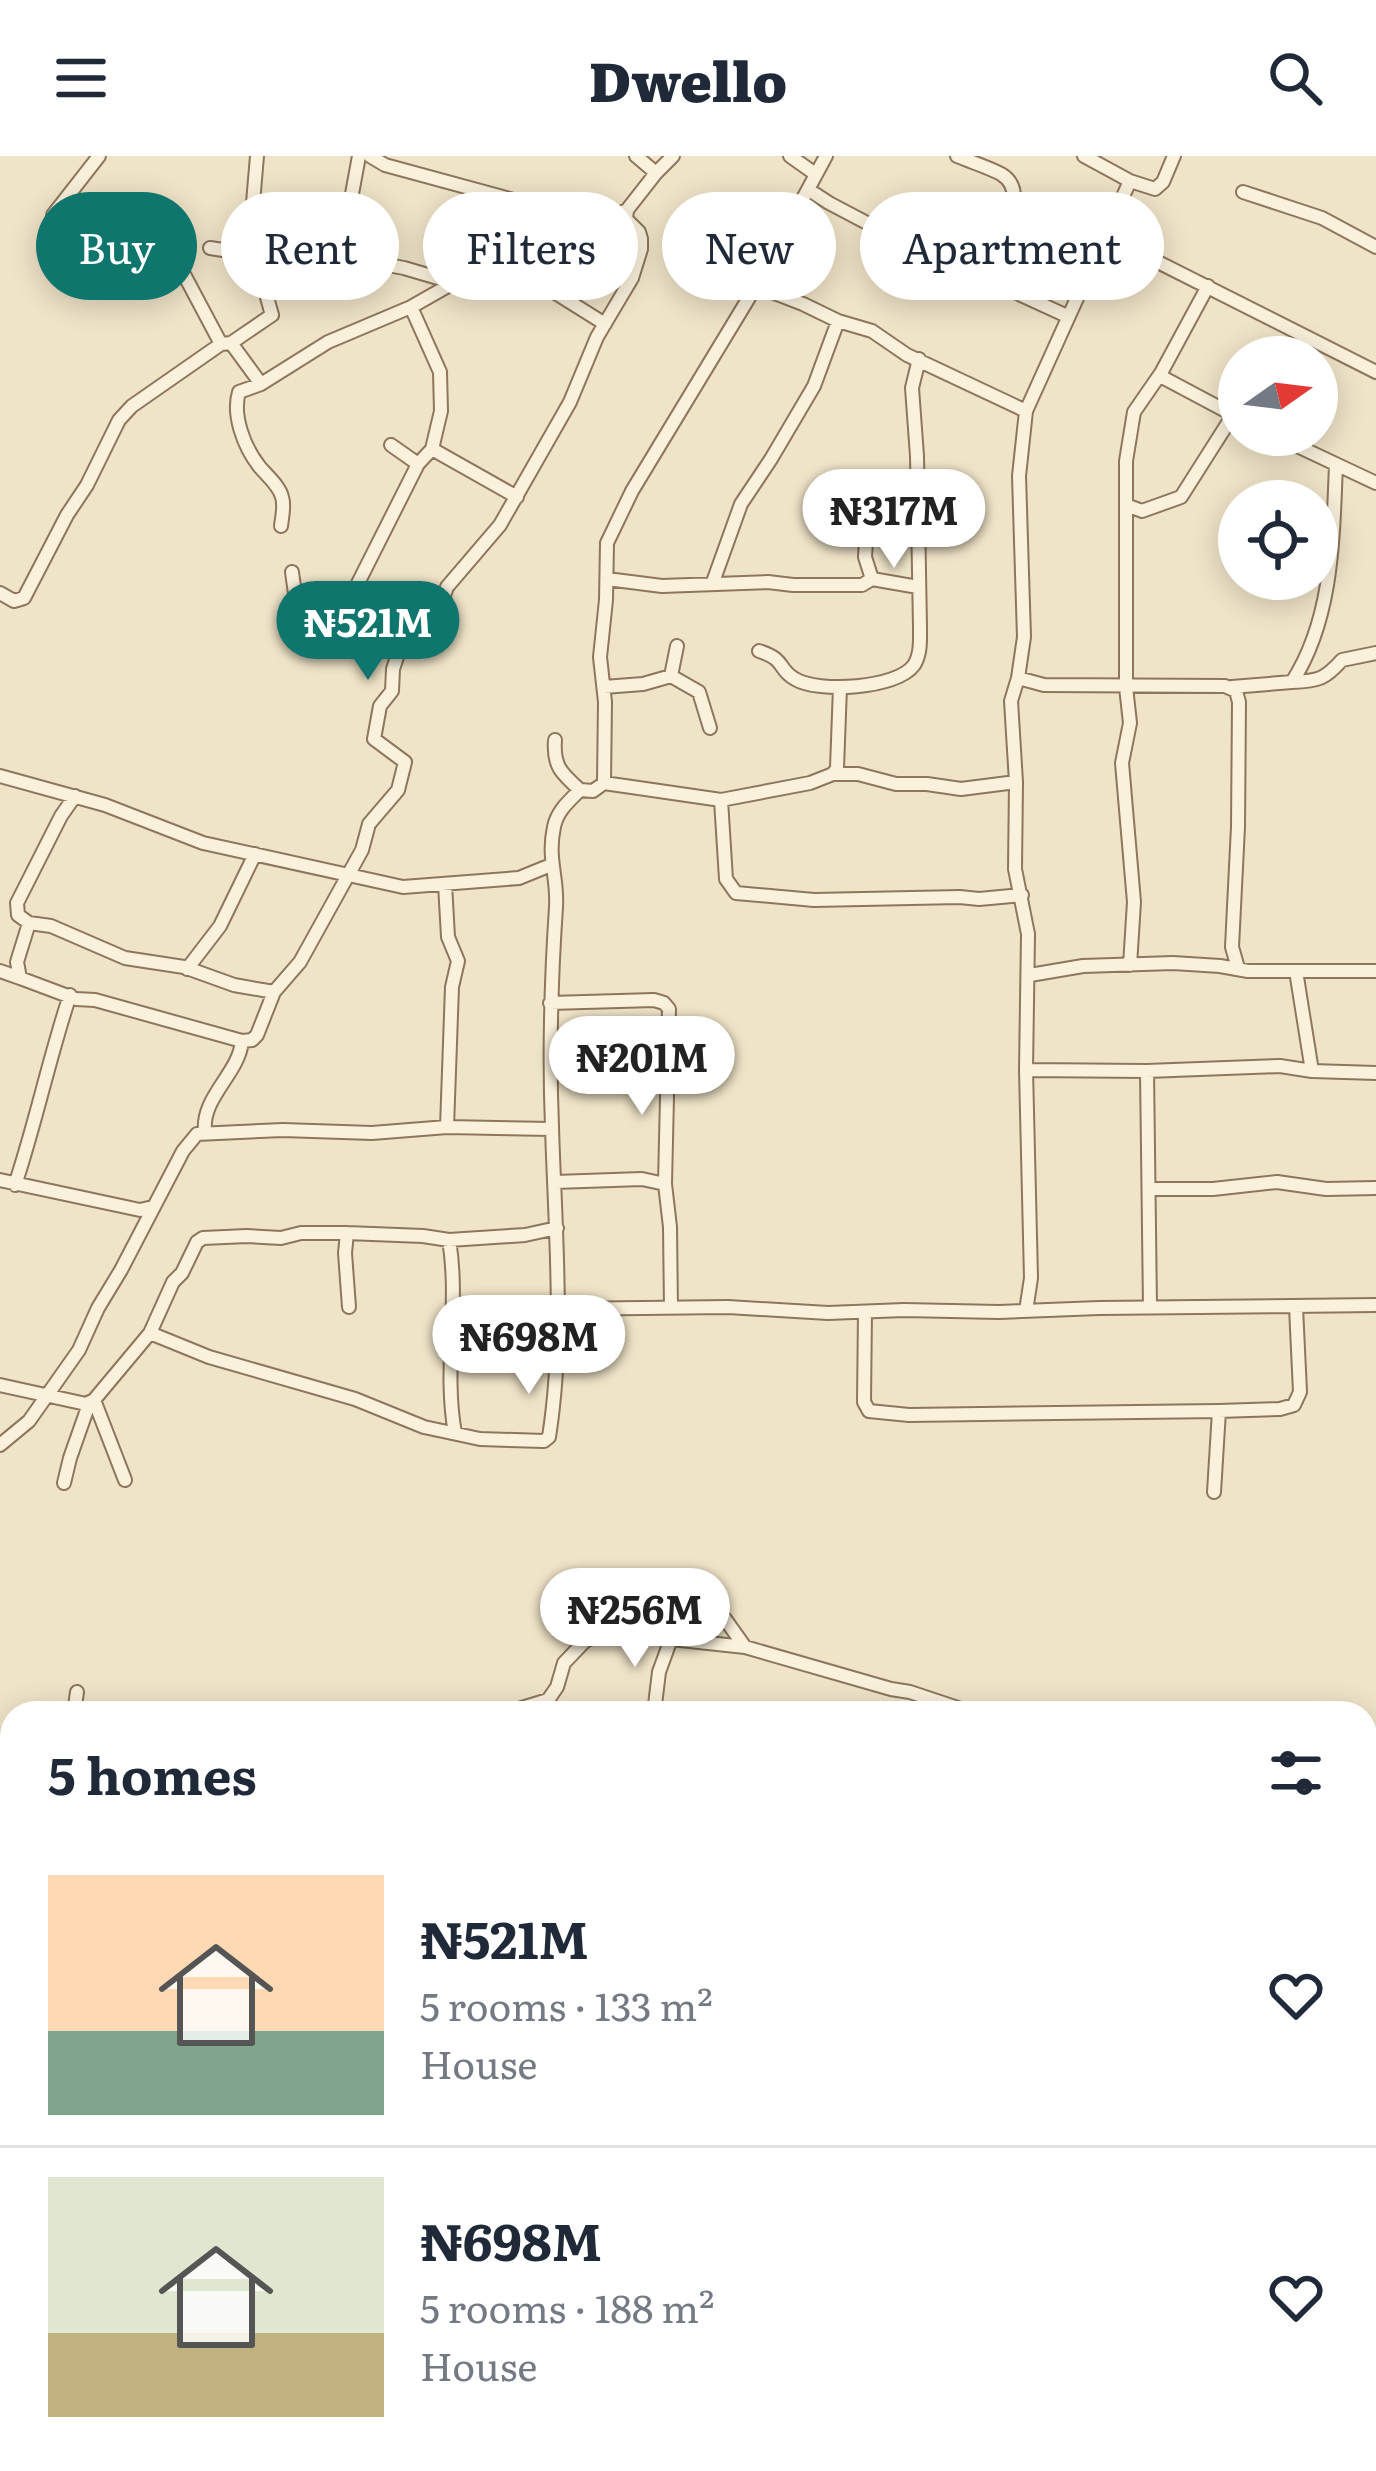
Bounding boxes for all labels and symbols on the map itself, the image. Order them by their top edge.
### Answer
north arrow [1218,336,1338,456]
pin: ₦317M [810,469,978,571]
pin: ₦521M [284,581,452,683]
pin: ₦201M [558,1016,726,1118]
pin: ₦698M [445,1295,613,1397]
pin: ₦256M [551,1568,719,1670]

